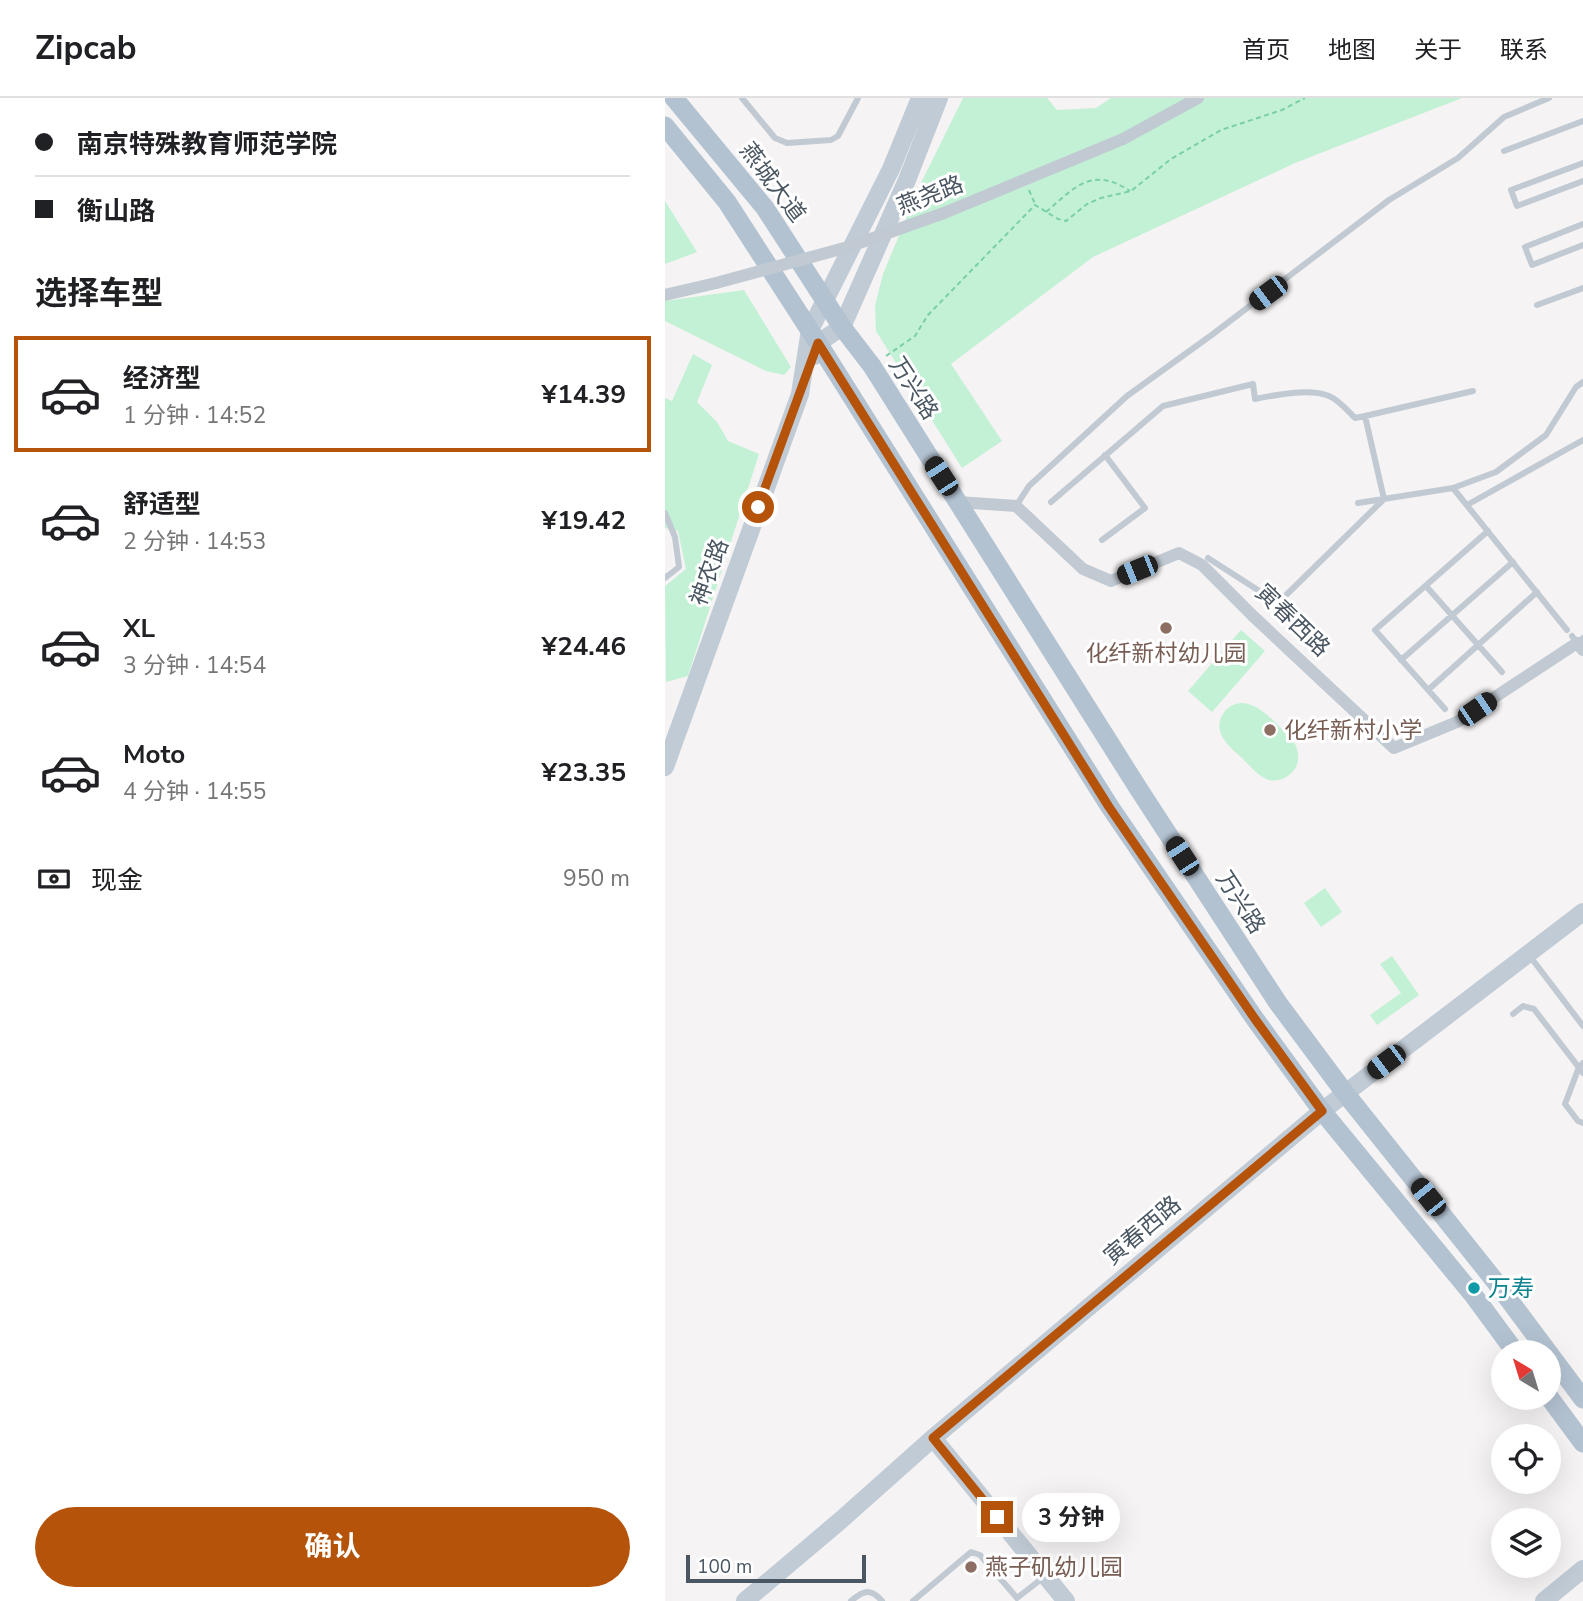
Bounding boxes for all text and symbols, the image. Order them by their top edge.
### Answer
text: Zipcab [35,26,137,71]
text: 首页 [1242,34,1290,66]
text: 地图 [1328,34,1376,66]
text: 关于 [1414,34,1462,66]
text: 联系 [1500,34,1548,66]
text: 南京特殊教育师范学院 [77,127,337,162]
street label: 燕城大道 [733,136,813,228]
street label: 燕尧路 [892,169,968,222]
text: 衡山路 [77,194,155,229]
text: 选择车型 [35,272,163,315]
car [1245,272,1292,314]
street label: 万兴路 [882,351,945,426]
text: 经济型 [123,361,201,396]
icon: car [39,363,102,426]
text: ¥14.39 [542,377,626,412]
text: 1 分钟 · 14:52 [123,400,266,431]
car [921,453,962,499]
text: 舒适型 [123,487,201,522]
icon: car [39,489,102,552]
route start [742,491,774,523]
text: ¥19.42 [542,503,626,538]
text: 2 分钟 · 14:53 [123,526,266,557]
street label: 神农路 [683,534,736,610]
car [1114,552,1161,588]
street label: 寅春西路 [1249,577,1337,663]
text: XL [123,611,155,646]
icon: car [39,615,102,678]
marker: 化纤新村幼儿园 [1158,620,1174,636]
text: ¥24.46 [542,629,626,664]
place label: 化纤新村幼儿园 [1086,638,1247,669]
text: 3 分钟 · 14:54 [123,650,266,681]
car [1454,689,1501,729]
place label: 化纤新村小学 [1284,715,1422,746]
marker: 化纤新村小学 [1262,722,1278,738]
text: Moto [123,737,185,772]
icon: car [39,741,102,804]
text: ¥23.35 [542,755,626,790]
text: 4 分钟 · 14:55 [123,776,266,807]
car [1162,833,1203,879]
icon: cash [35,860,73,898]
text: 现金 [91,863,143,898]
text: 950 m [563,863,630,894]
street label: 万兴路 [1209,865,1272,940]
car [1363,1041,1410,1083]
car [1407,1174,1450,1220]
street label: 寅春西路 [1097,1189,1188,1272]
place label: 万寿 [1488,1273,1534,1304]
marker: 万寿 [1466,1280,1482,1296]
north arrow [1491,1340,1561,1410]
map controls [1491,1340,1561,1578]
button: locate [1491,1424,1561,1494]
callout: 3 分钟 [1021,1492,1119,1542]
route end [981,1501,1013,1533]
text: 3 分钟 [1038,1502,1104,1533]
button: 确认 [35,1507,630,1587]
button: layers [1491,1508,1561,1578]
scale bar [686,1552,866,1584]
place label: 燕子矶幼儿园 [985,1552,1123,1583]
text: 100 m [697,1554,752,1580]
marker: 燕子矶幼儿园 [963,1559,979,1575]

